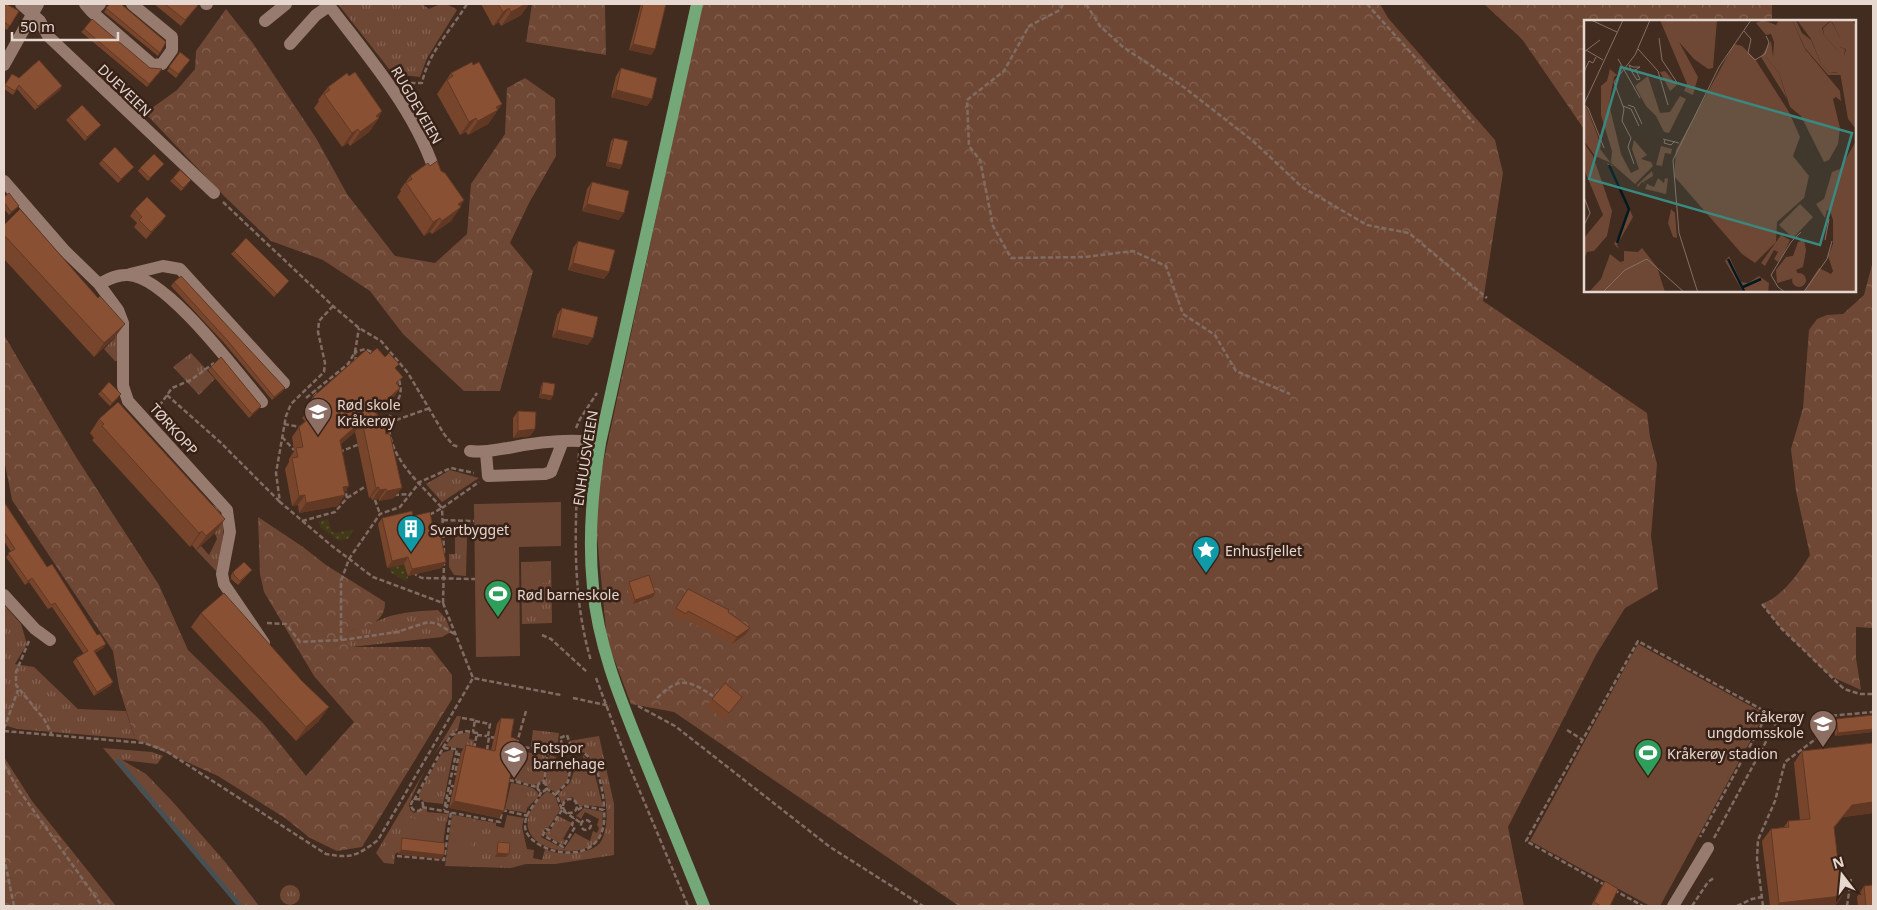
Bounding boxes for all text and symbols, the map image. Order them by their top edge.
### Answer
scale bar [12,10,119,42]
text: 50 m [20,16,55,36]
inset map [1584,20,1857,292]
street label: DUEVEIEN [94,60,156,120]
street label: RUGDEVEIEN [387,63,447,147]
place label: Rød skole Kråkerøy [337,395,401,430]
school or university icon: Rød skole Kråkerøy [303,397,333,436]
street label: TØRKOPP [146,399,202,459]
street label: ENHUUSVEIEN [568,409,602,507]
building icon: Svartbygget [396,514,426,553]
place label: Svartbygget [430,520,509,539]
place icon: Enhusfjellet [1191,535,1221,574]
place label: Enhusfjellet [1225,541,1302,560]
sports icon: Rød barneskole [483,579,513,618]
place label: Rød barneskole [517,585,619,604]
place label: Kråkerøy ungdomsskole [1707,707,1805,742]
school or university icon: Kråkerøy ungdomsskole [1808,709,1838,748]
place label: Fotspor barnehage [533,738,605,773]
sports icon: Kråkerøy stadion [1633,738,1663,777]
school or university icon: Fotspor barnehage [499,740,529,779]
place label: Kråkerøy stadion [1667,744,1778,763]
north arrow [1817,850,1867,900]
text: N [1830,851,1846,873]

